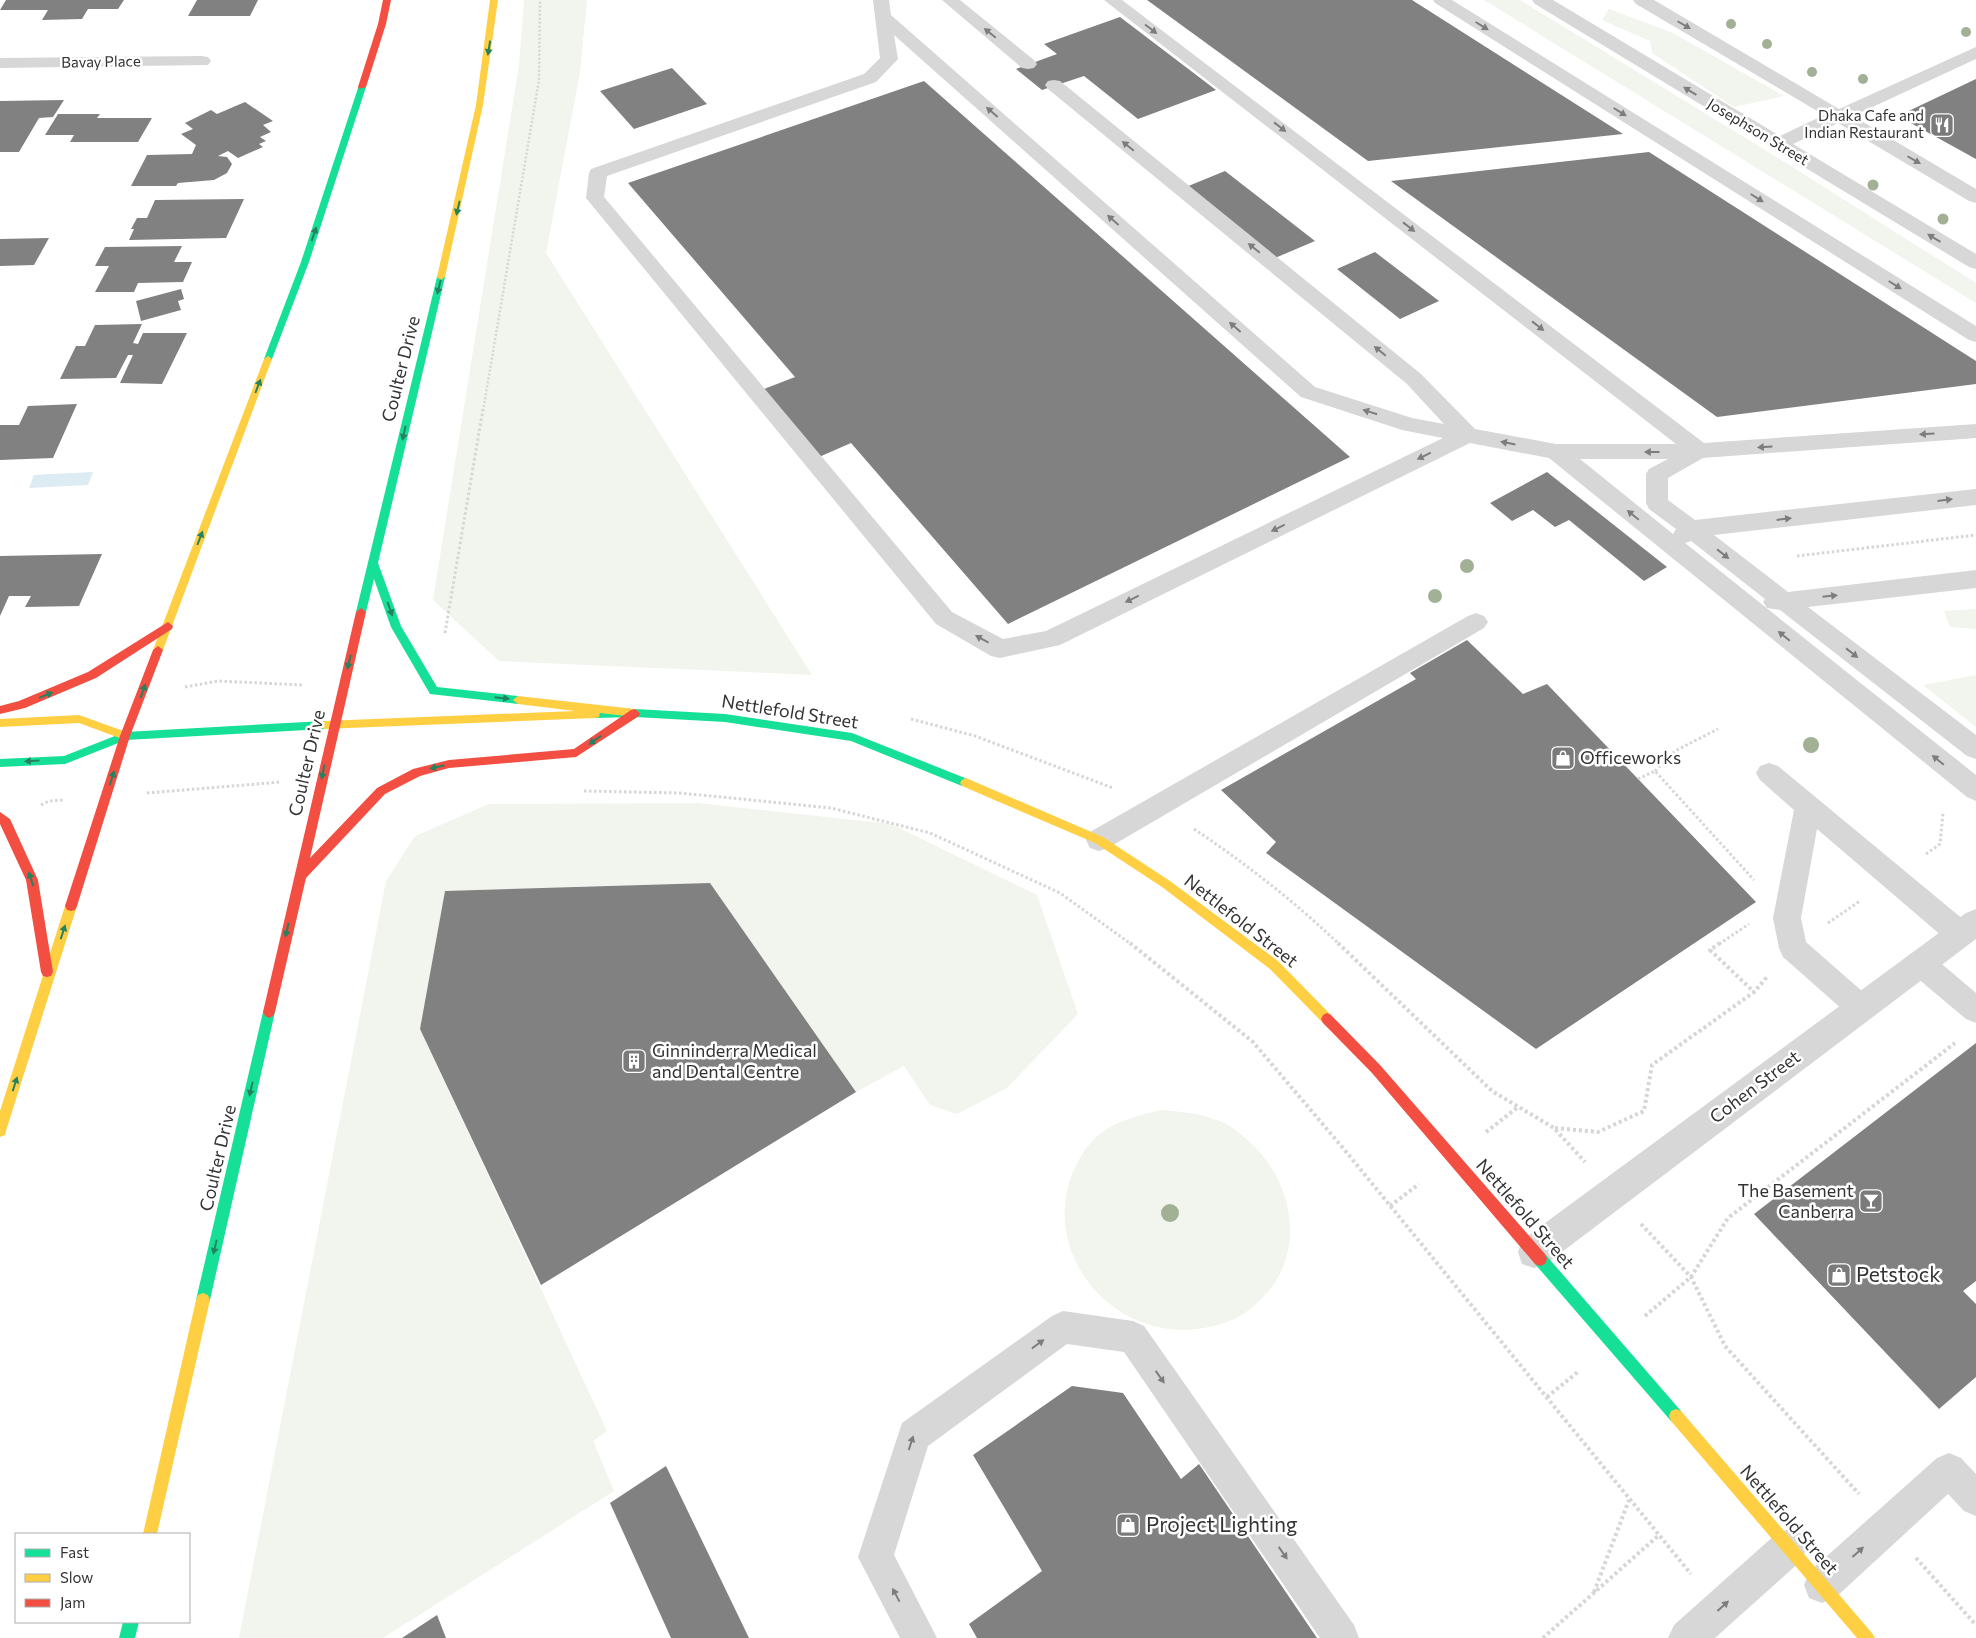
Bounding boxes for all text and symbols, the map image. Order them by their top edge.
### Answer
one-way arrow [1677,20,1690,29]
one-way arrow [1475,21,1488,31]
one-way arrow [1144,24,1157,35]
one-way arrow [984,28,997,39]
one-way arrow [485,41,493,57]
street label: Bavay Place [61,51,141,71]
one-way arrow [1684,86,1697,95]
street label: Josephson Street [1705,94,1812,168]
one-way arrow [986,106,998,118]
place label: Dhaka Cafe and Indian Restaurant [1804,106,1924,141]
one-way arrow [1613,108,1626,117]
restaurant icon: Dhaka Cafe and Indian Restaurant [1929,112,1955,138]
one-way arrow [1274,122,1287,133]
one-way arrow [1122,140,1135,151]
one-way arrow [1908,156,1921,165]
one-way arrow [1751,194,1764,203]
one-way arrow [454,200,462,215]
one-way arrow [1107,214,1120,225]
one-way arrow [1402,221,1415,232]
one-way arrow [310,226,318,241]
one-way arrow [1928,233,1941,242]
one-way arrow [1248,243,1261,254]
one-way arrow [435,279,443,294]
one-way arrow [1888,280,1902,289]
street label: Coulter Drive [376,313,424,424]
one-way arrow [1230,321,1242,333]
one-way arrow [1531,321,1545,331]
one-way arrow [1373,346,1386,357]
one-way arrow [254,378,262,393]
one-way arrow [1362,408,1377,416]
one-way arrow [400,426,408,441]
one-way arrow [1919,431,1935,439]
one-way arrow [1500,439,1515,447]
one-way arrow [1757,443,1773,451]
one-way arrow [1643,448,1659,456]
one-way arrow [1417,452,1432,461]
one-way arrow [1938,496,1954,504]
one-way arrow [1627,509,1640,520]
one-way arrow [1776,515,1792,523]
one-way arrow [1271,524,1285,532]
one-way arrow [197,531,205,546]
one-way arrow [1716,549,1730,559]
one-way arrow [1822,592,1838,600]
one-way arrow [1125,595,1139,603]
one-way arrow [386,602,394,617]
one-way arrow [1778,630,1791,641]
one-way arrow [975,635,990,643]
one-way arrow [1845,648,1858,659]
one-way arrow [345,654,353,669]
one-way arrow [140,683,147,698]
street label: Nettlefold Street [720,689,860,733]
one-way arrow [39,691,54,699]
one-way arrow [495,695,511,703]
street label: Coulter Drive [283,707,329,818]
one-way arrow [588,735,601,745]
shop icon: Officeworks [1550,745,1576,771]
place label: Officeworks [1580,746,1681,768]
one-way arrow [1932,754,1945,765]
one-way arrow [24,758,40,766]
one-way arrow [429,763,444,771]
one-way arrow [319,764,327,780]
one-way arrow [109,770,116,785]
street label: Nettlefold Street [1180,869,1303,971]
one-way arrow [27,872,34,887]
one-way arrow [283,923,291,938]
one-way arrow [60,925,67,940]
place label: Ginninderra Medical and Dental Centre [652,1039,817,1082]
street label: Cohen Street [1705,1045,1804,1127]
building icon: Ginninderra Medical and Dental Centre [621,1048,647,1074]
one-way arrow [11,1077,19,1092]
one-way arrow [247,1081,255,1096]
street label: Coulter Drive [194,1102,240,1213]
street label: Nettlefold Street [1472,1154,1579,1273]
place label: The Basement Canberra [1738,1179,1854,1222]
bar icon: The Basement Canberra [1858,1188,1884,1214]
one-way arrow [211,1239,219,1255]
place label: Petstock [1856,1261,1941,1286]
shop icon: Petstock [1826,1262,1852,1288]
one-way arrow [1032,1339,1045,1349]
one-way arrow [1155,1370,1165,1383]
one-way arrow [908,1435,916,1450]
street label: Nettlefold Street [1736,1460,1843,1579]
place label: Project Lighting [1146,1511,1297,1536]
shop icon: Project Lighting [1115,1512,1141,1538]
legend [15,1533,190,1623]
text: Fast [60,1543,89,1561]
one-way arrow [1278,1547,1288,1560]
one-way arrow [1851,1547,1864,1558]
text: Slow [60,1568,93,1586]
one-way arrow [892,1588,900,1602]
text: Jam [60,1593,85,1611]
one-way arrow [1717,1600,1729,1612]

